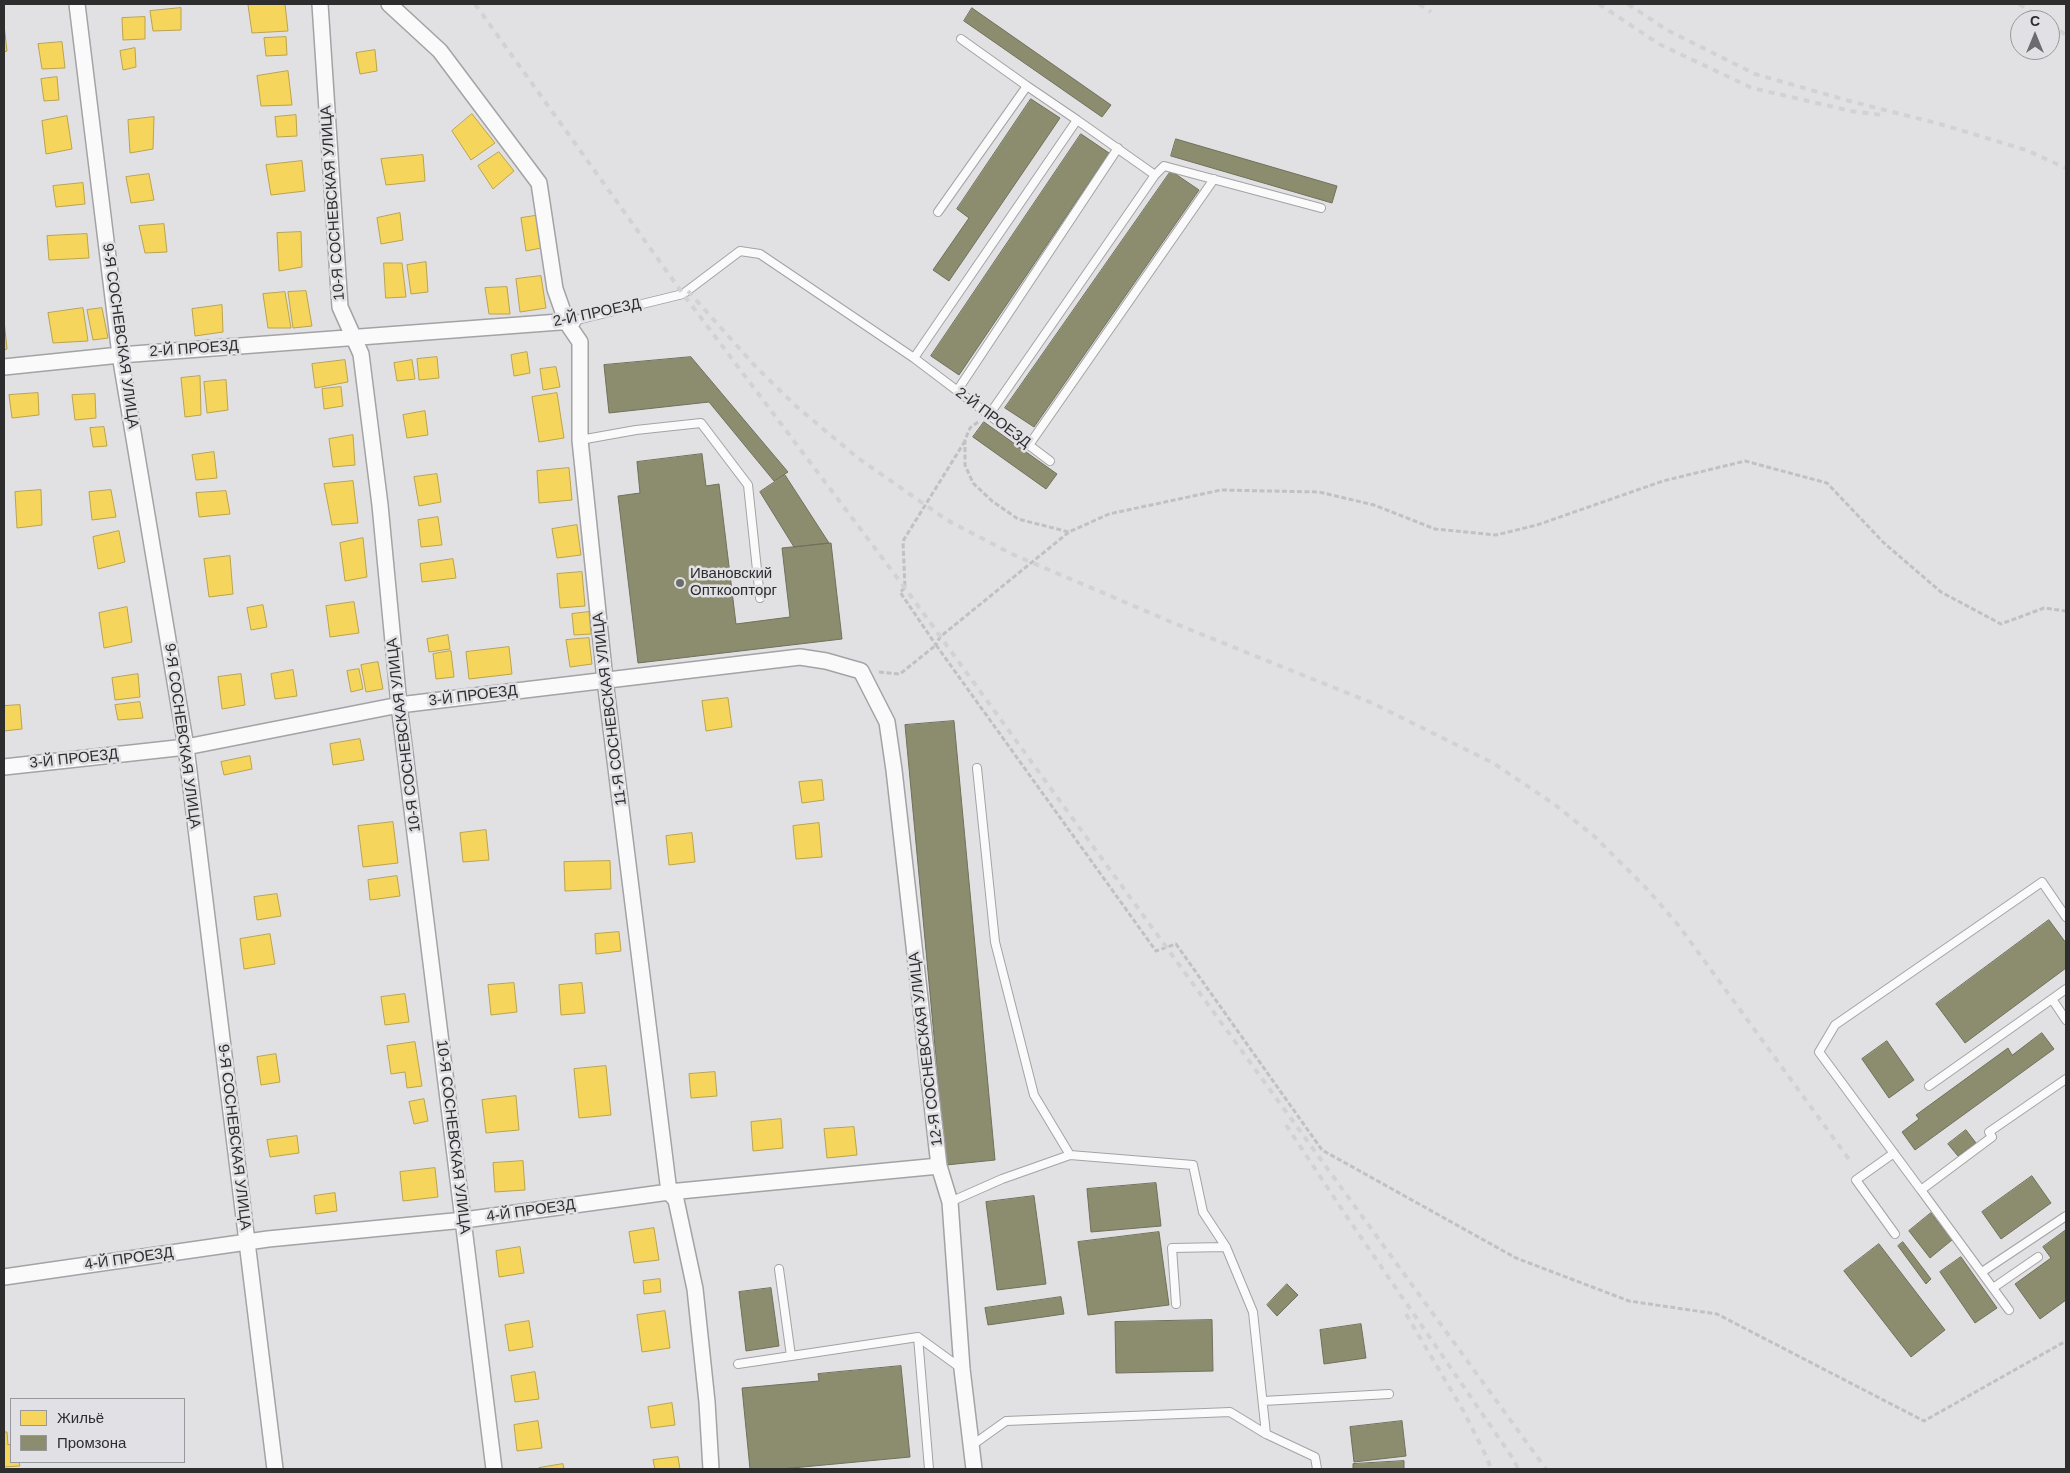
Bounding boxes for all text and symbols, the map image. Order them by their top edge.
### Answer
north arrow [2010,10,2060,60]
text: С [2030,13,2040,29]
street label: 10-Я СОСНЕВСКАЯ УЛИЦА [317,105,349,301]
street label: 9-Я СОСНЕВСКАЯ УЛИЦА [98,242,142,430]
street label: 2-Й ПРОЕЗД [551,295,643,331]
street label: 2-Й ПРОЕЗД [149,337,239,361]
street label: 2-Й ПРОЕЗД [952,384,1034,452]
place label: Ивановский Опткоопторг [690,565,777,600]
marker: Ивановский Опткоопторг [674,577,686,589]
street label: 11-Я СОСНЕВСКАЯ УЛИЦА [589,612,631,806]
street label: 10-Я СОСНЕВСКАЯ УЛИЦА [383,637,425,833]
street label: 9-Я СОСНЕВСКАЯ УЛИЦА [160,642,204,830]
street label: 3-Й ПРОЕЗД [428,682,518,710]
street label: 3-Й ПРОЕЗД [29,745,119,773]
street label: 12-Я СОСНЕВСКАЯ УЛИЦА [905,951,947,1147]
street label: 10-Я СОСНЕВСКАЯ УЛИЦА [432,1039,474,1235]
street label: 9-Я СОСНЕВСКАЯ УЛИЦА [214,1043,254,1231]
street label: 4-Й ПРОЕЗД [486,1196,576,1226]
street label: 4-Й ПРОЕЗД [84,1244,174,1274]
legend [10,1398,185,1463]
text: Жильё [57,1409,104,1426]
text: Промзона [57,1434,126,1451]

